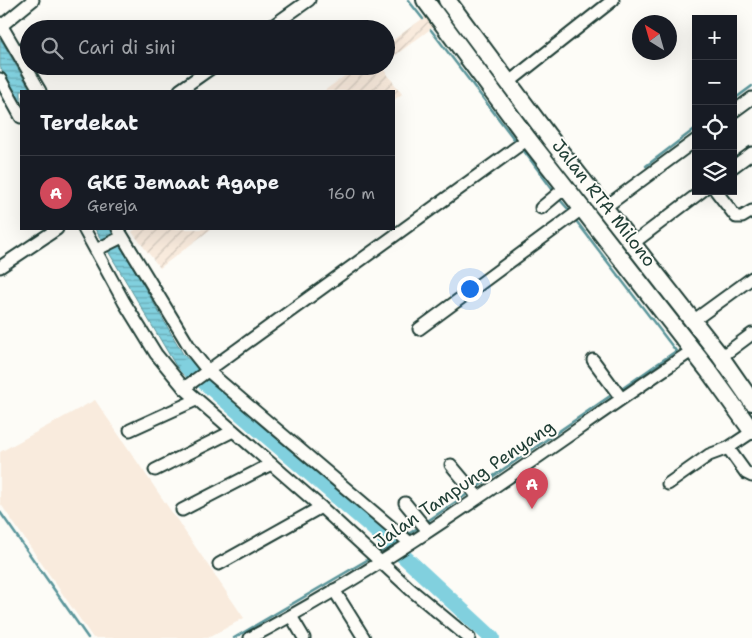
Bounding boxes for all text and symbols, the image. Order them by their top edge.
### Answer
north arrow [632,15,677,60]
map controls [692,15,737,195]
button: + [692,15,737,60]
search box [20,20,395,75]
icon: search [38,34,66,62]
text: Cari di sini [78,35,176,60]
button: − [692,60,737,105]
button: locate [692,105,737,150]
text: Terdekat [40,109,138,137]
street label: Jalan RTA Milono [546,134,662,272]
button: layers [692,150,737,195]
text: GKE Jemaat Agape [87,170,279,195]
text: A [50,183,62,204]
text: 160 m [328,183,375,204]
text: Gereja [87,195,137,216]
your location [457,276,483,302]
street label: Jalan Tampung Penyang [369,414,559,554]
pin: A [516,468,548,509]

